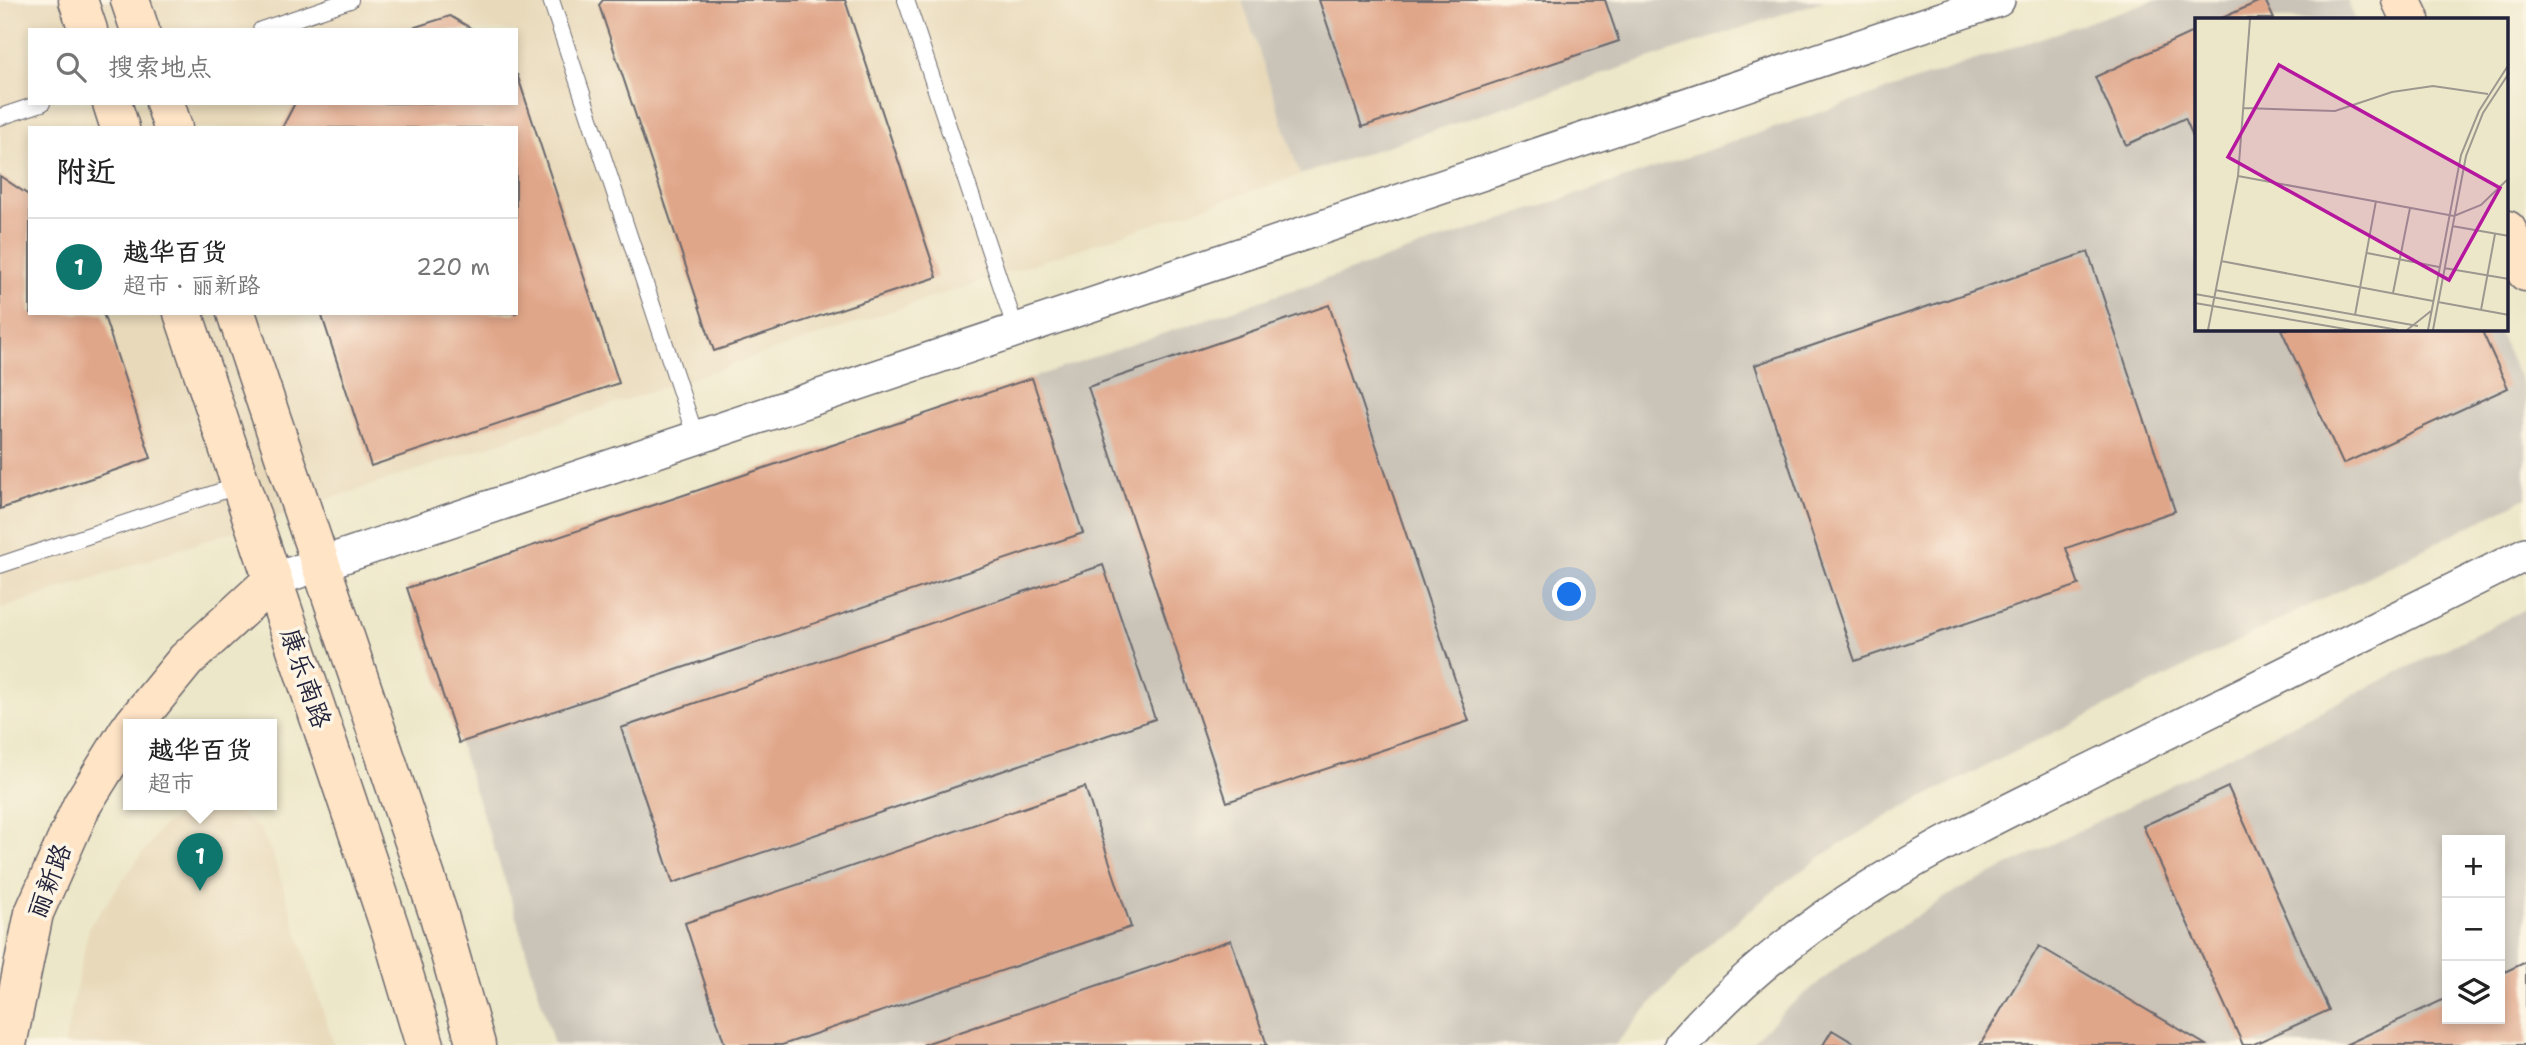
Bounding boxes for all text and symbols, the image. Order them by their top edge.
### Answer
inset map [2195,18,2508,331]
search box [28,28,518,105]
icon: search [52,48,90,86]
text: 搜索地点 [108,49,212,84]
text: 附近 [56,151,116,192]
text: 越华百货 [123,234,227,269]
text: 1 [74,252,84,282]
text: 220 m [416,252,490,282]
text: 超市 · 丽新路 [123,270,260,300]
your location [1552,577,1586,611]
street label: 康乐南路 [273,623,340,733]
popup [123,719,277,810]
text: 越华百货 [148,732,252,767]
text: 超市 [148,768,194,798]
pin: 1 [177,833,223,891]
map controls [2442,835,2505,1024]
button: + [2442,835,2505,898]
street label: 丽新路 [18,838,79,924]
button: − [2442,898,2505,961]
button: layers [2442,961,2505,1024]

